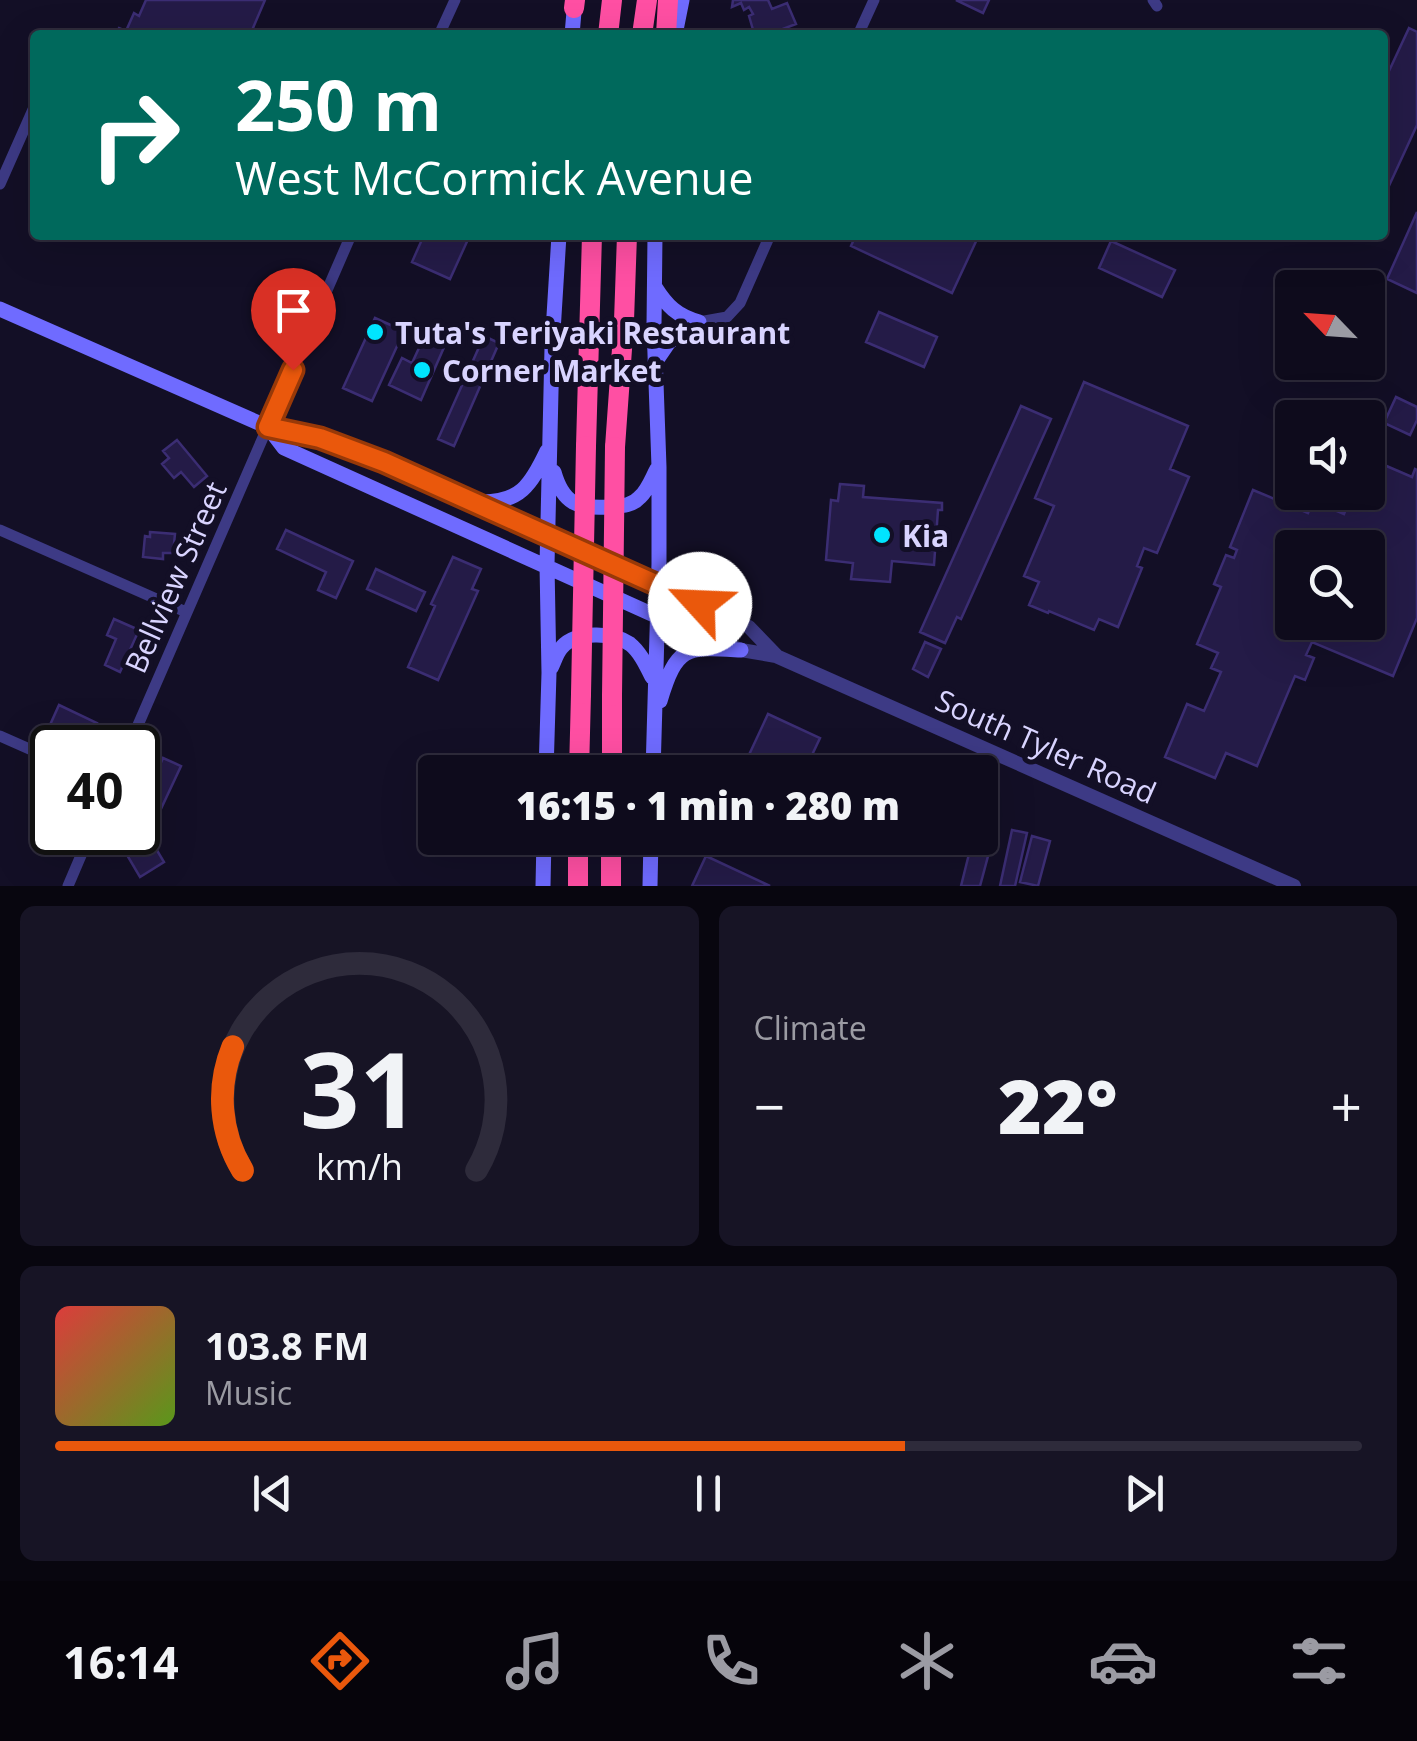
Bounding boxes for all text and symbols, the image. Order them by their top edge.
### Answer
text: 250 m [235,56,442,152]
icon: right [70,70,200,200]
text: West McCormick Avenue [235,147,753,208]
pin [251,268,336,371]
north arrow [1275,270,1385,380]
map controls [1275,270,1385,640]
icon: arrive [266,283,321,338]
place label: Tuta's Teriyaki Restaurant [395,312,790,353]
marker: Tuta's Teriyaki Restaurant [364,321,386,343]
place label: Corner Market [442,350,662,391]
marker: Corner Market [411,359,433,381]
button: sound [1275,400,1385,510]
street label: Bellview Street [114,475,236,679]
place label: Kia [902,515,949,556]
marker: Kia [871,524,893,546]
button: search [1275,530,1385,640]
position arrow [648,552,752,656]
street label: South Tyler Road [929,679,1163,813]
speed limit sign: 40 [30,725,160,855]
text: 16:15 · 1 min · 280 m [516,779,900,831]
text: Climate [754,1006,867,1049]
text: 31 [300,1017,419,1158]
text: 22° [998,1054,1118,1156]
text: − [754,1068,785,1143]
text: + [1331,1068,1362,1143]
text: km/h [316,1142,403,1190]
text: 103.8 FM [205,1319,369,1371]
text: Music [205,1371,292,1414]
icon: previous [245,1466,300,1521]
icon: pause [681,1466,736,1521]
icon: next [1117,1466,1172,1521]
icon: directions [305,1626,375,1696]
icon: music [500,1626,570,1696]
icon: phone [696,1626,766,1696]
icon: climate [892,1626,962,1696]
icon: car [1088,1626,1158,1696]
icon: filters [1284,1626,1354,1696]
text: 16:14 [63,1631,179,1692]

